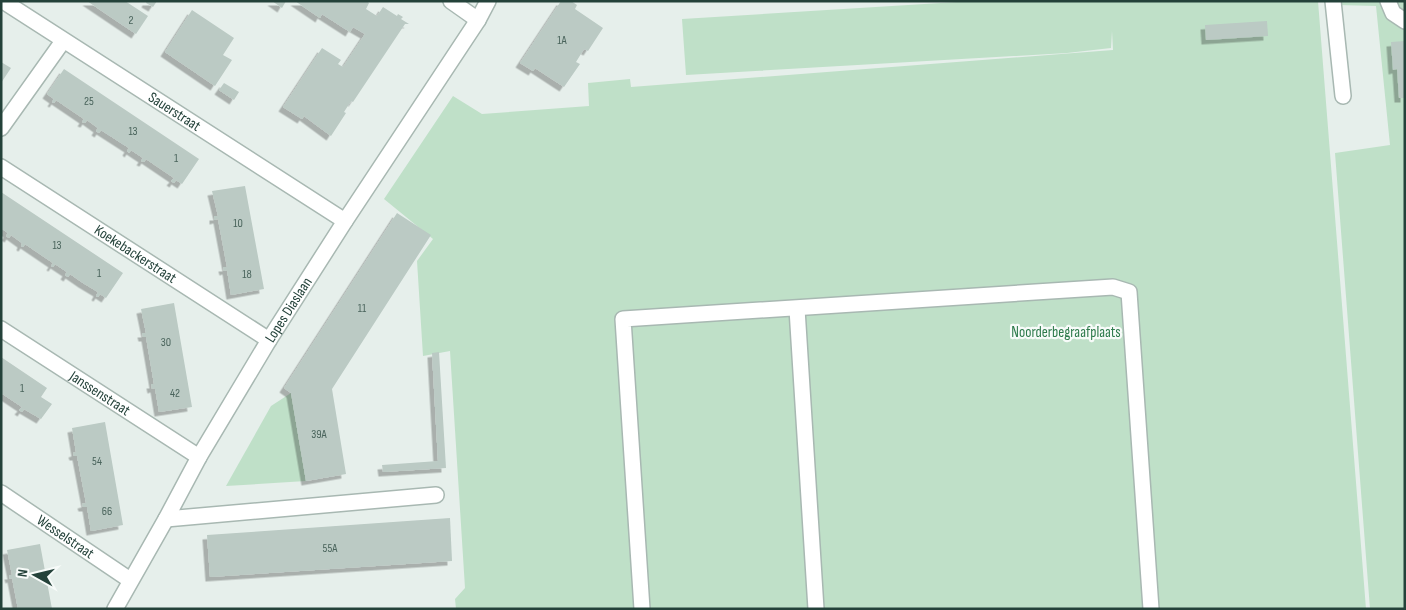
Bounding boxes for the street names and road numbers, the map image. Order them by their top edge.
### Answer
street label: Sauerstraat [145,87,205,135]
street label: Koekebackerstraat [91,220,180,288]
street label: Lopes Diaslaan [260,273,316,346]
street label: Janssenstraat [65,366,134,420]
street label: Wesselstraat [33,511,98,563]

